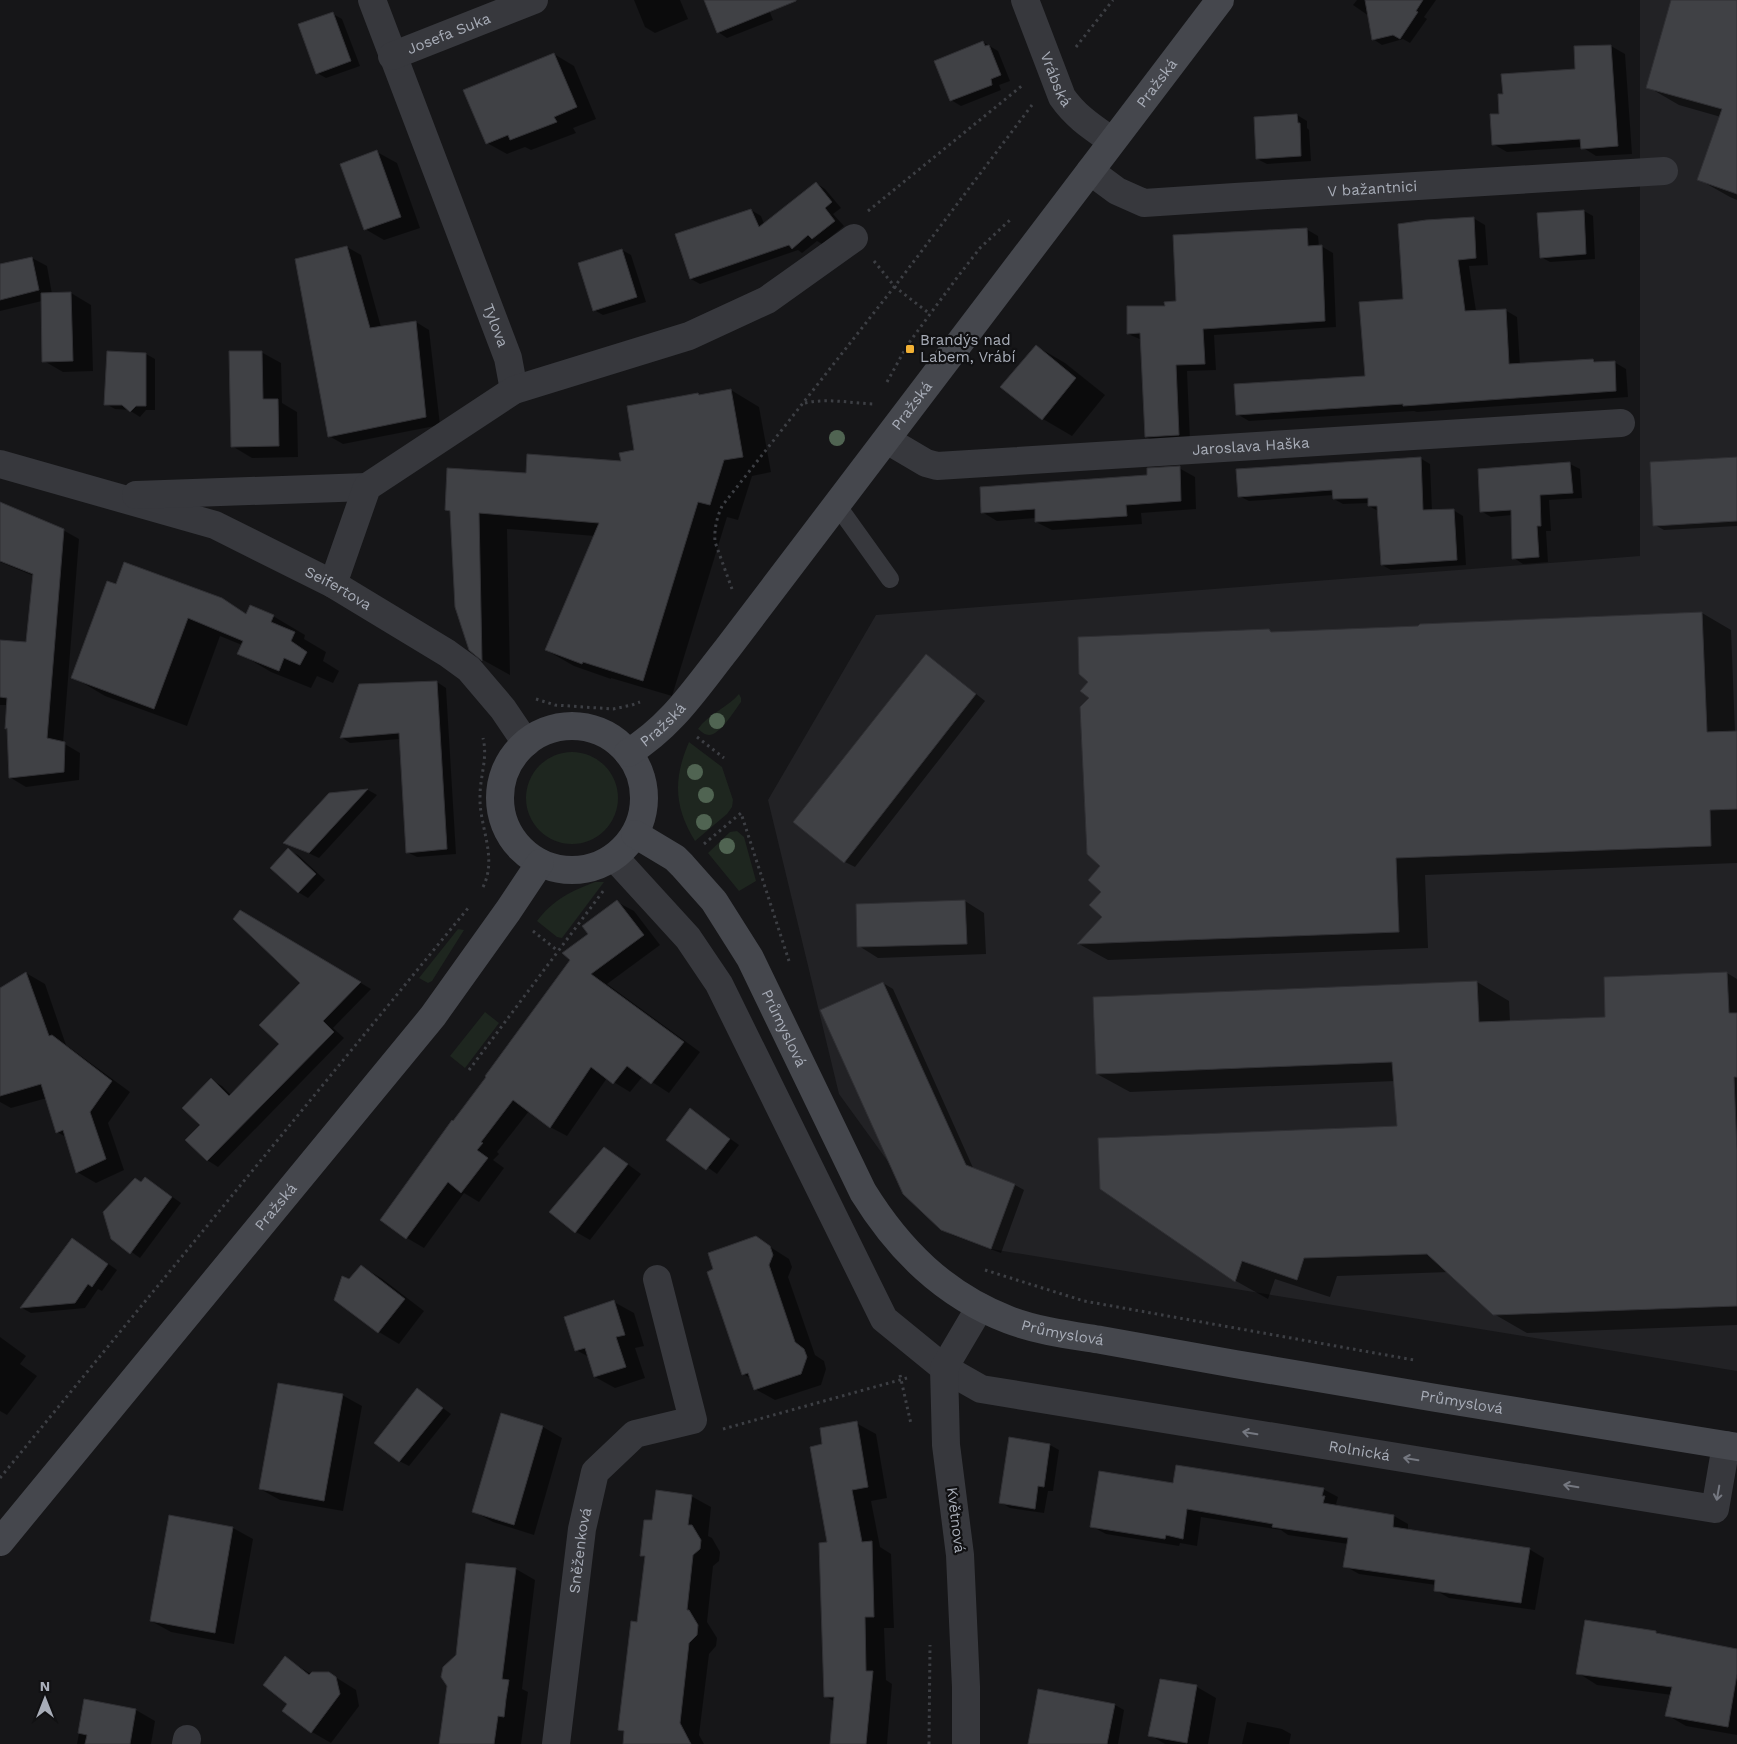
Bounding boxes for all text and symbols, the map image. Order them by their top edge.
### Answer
street label: Josefa Suka [404,9,494,58]
street label: Vrábská [1037,49,1076,111]
street label: Pražská [1133,55,1181,111]
street label: V bažantnici [1327,177,1418,200]
street label: Tylova [479,301,512,350]
place label: Brandýs nad Labem, Vrábí [920,331,1015,366]
marker: Brandýs nad Labem, Vrábí [904,343,916,355]
street label: Pražská [888,377,936,434]
street label: Jaroslava Haška [1192,434,1310,459]
street label: Seifertova [302,562,375,614]
street label: Pražská [637,699,690,751]
street label: Průmyslová [758,986,810,1070]
street label: Pražská [251,1179,301,1234]
street label: Průmyslová [1019,1316,1106,1349]
street label: Průmyslová [1419,1387,1505,1418]
one-way arrow [1243,1428,1259,1438]
street label: Rolnická [1327,1437,1392,1465]
one-way arrow [1403,1454,1419,1464]
one-way arrow [1563,1480,1579,1490]
one-way arrow [1713,1485,1723,1501]
street label: Květnová [943,1486,969,1554]
street label: Sněženková [565,1505,596,1595]
north arrow [20,1674,70,1724]
text: N [40,1678,50,1694]

